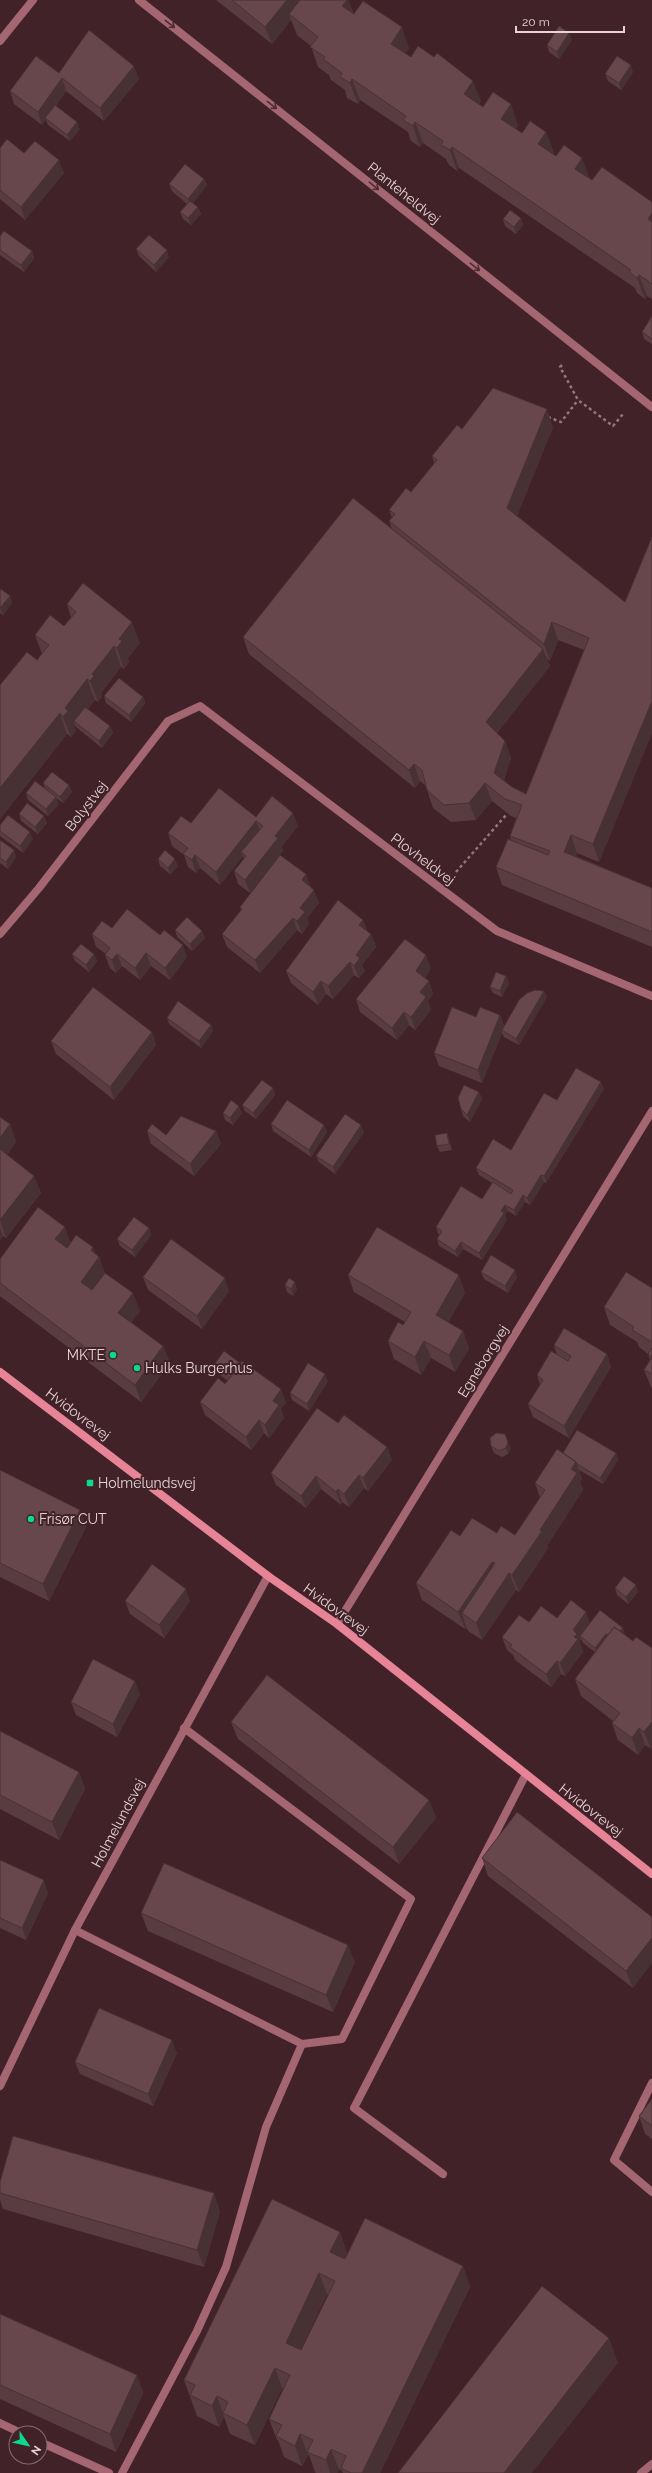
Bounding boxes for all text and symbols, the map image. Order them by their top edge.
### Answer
scale bar [516,8,624,34]
text: 20 m [522,15,550,29]
one-way arrow [165,20,175,29]
one-way arrow [266,101,277,109]
street label: Planteheldvej [365,159,443,227]
one-way arrow [368,181,379,190]
one-way arrow [470,262,481,271]
street label: Bolystvej [62,778,110,834]
street label: Plovheldvej [388,830,458,888]
street label: Egneborgvej [454,1322,512,1400]
place label: MKTE [67,1347,105,1363]
marker: MKTE [108,1350,118,1360]
place label: Hulks Burgerhus [145,1360,253,1376]
marker: Hulks Burgerhus [132,1363,142,1373]
street label: Hvidovrevej [43,1385,113,1443]
place label: Holmelundsvej [98,1475,196,1491]
marker: Holmelundsvej [85,1478,95,1488]
place label: Frisør CUT [39,1511,107,1527]
marker: Frisør CUT [26,1514,36,1524]
street label: Hvidovrevej [300,1580,372,1638]
street label: Holmelundsvej [88,1776,148,1870]
street label: Hvidovrevej [556,1780,626,1840]
north arrow [8,2425,48,2465]
text: N [28,2443,44,2457]

